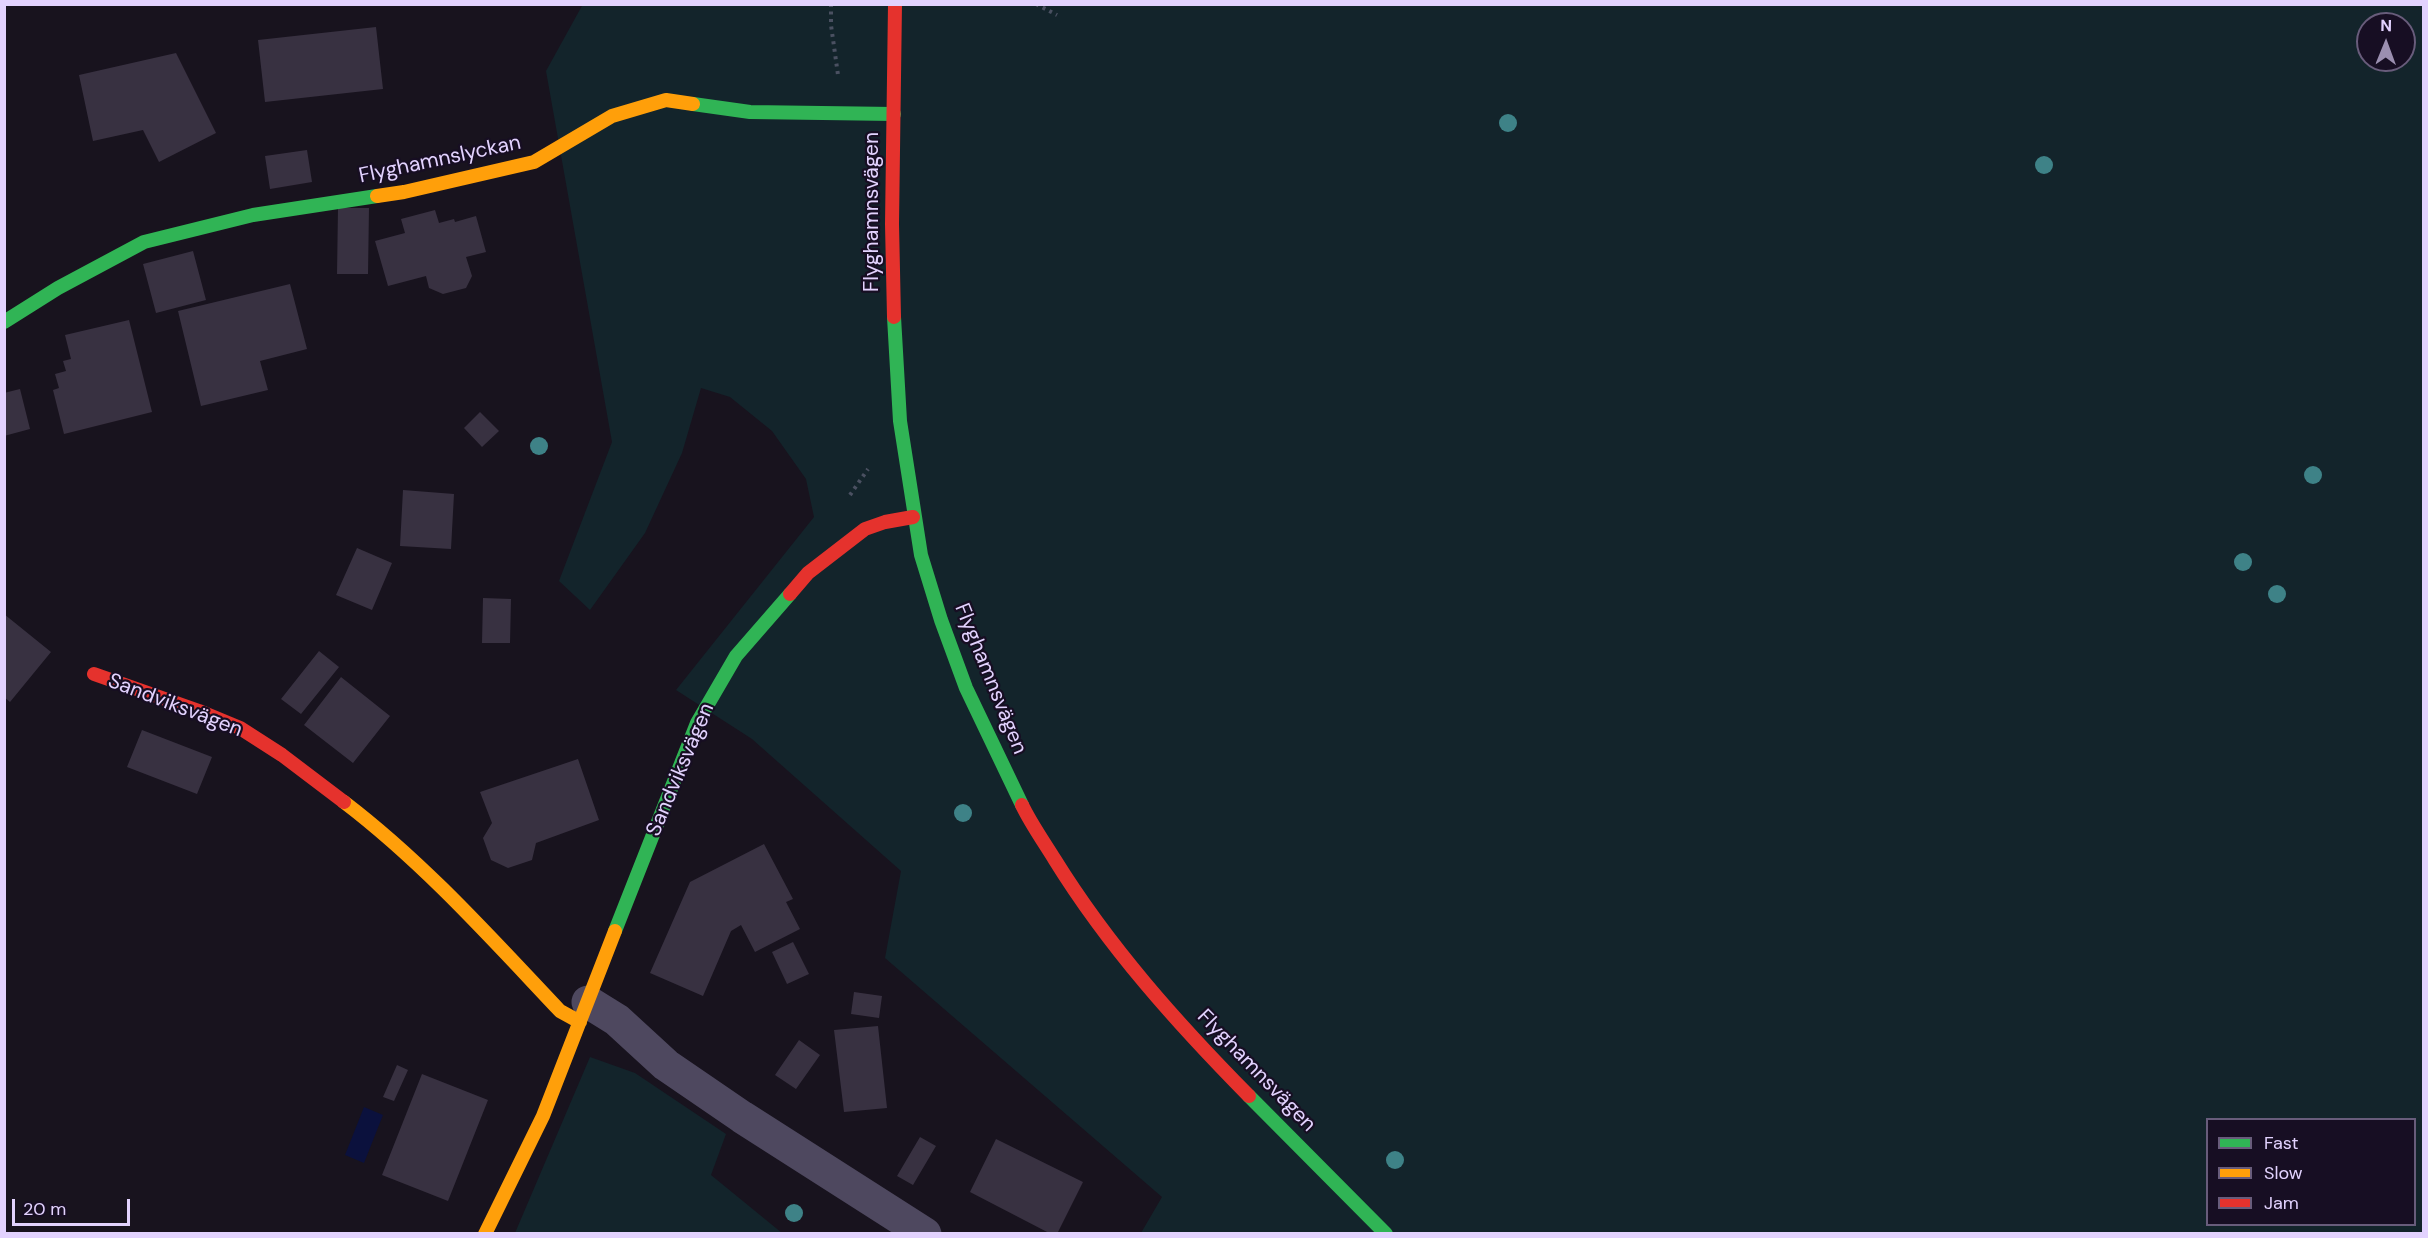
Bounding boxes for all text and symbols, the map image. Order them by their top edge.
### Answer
north arrow [2356,12,2416,72]
text: N [2380,15,2392,36]
street label: Flyghamnslyckan [357,131,523,189]
street label: Flyghamnsvägen [859,132,885,292]
street label: Flyghamnsvägen [948,600,1032,758]
street label: Sandviksvägen [104,669,246,743]
street label: Sandviksvägen [642,700,720,840]
street label: Flyghamnsvägen [1191,1005,1321,1137]
legend [2206,1118,2416,1226]
text: Fast [2264,1131,2299,1155]
text: Slow [2264,1161,2303,1185]
scale bar [15,1187,134,1225]
text: Jam [2264,1191,2299,1215]
text: 20 m [23,1197,66,1221]

